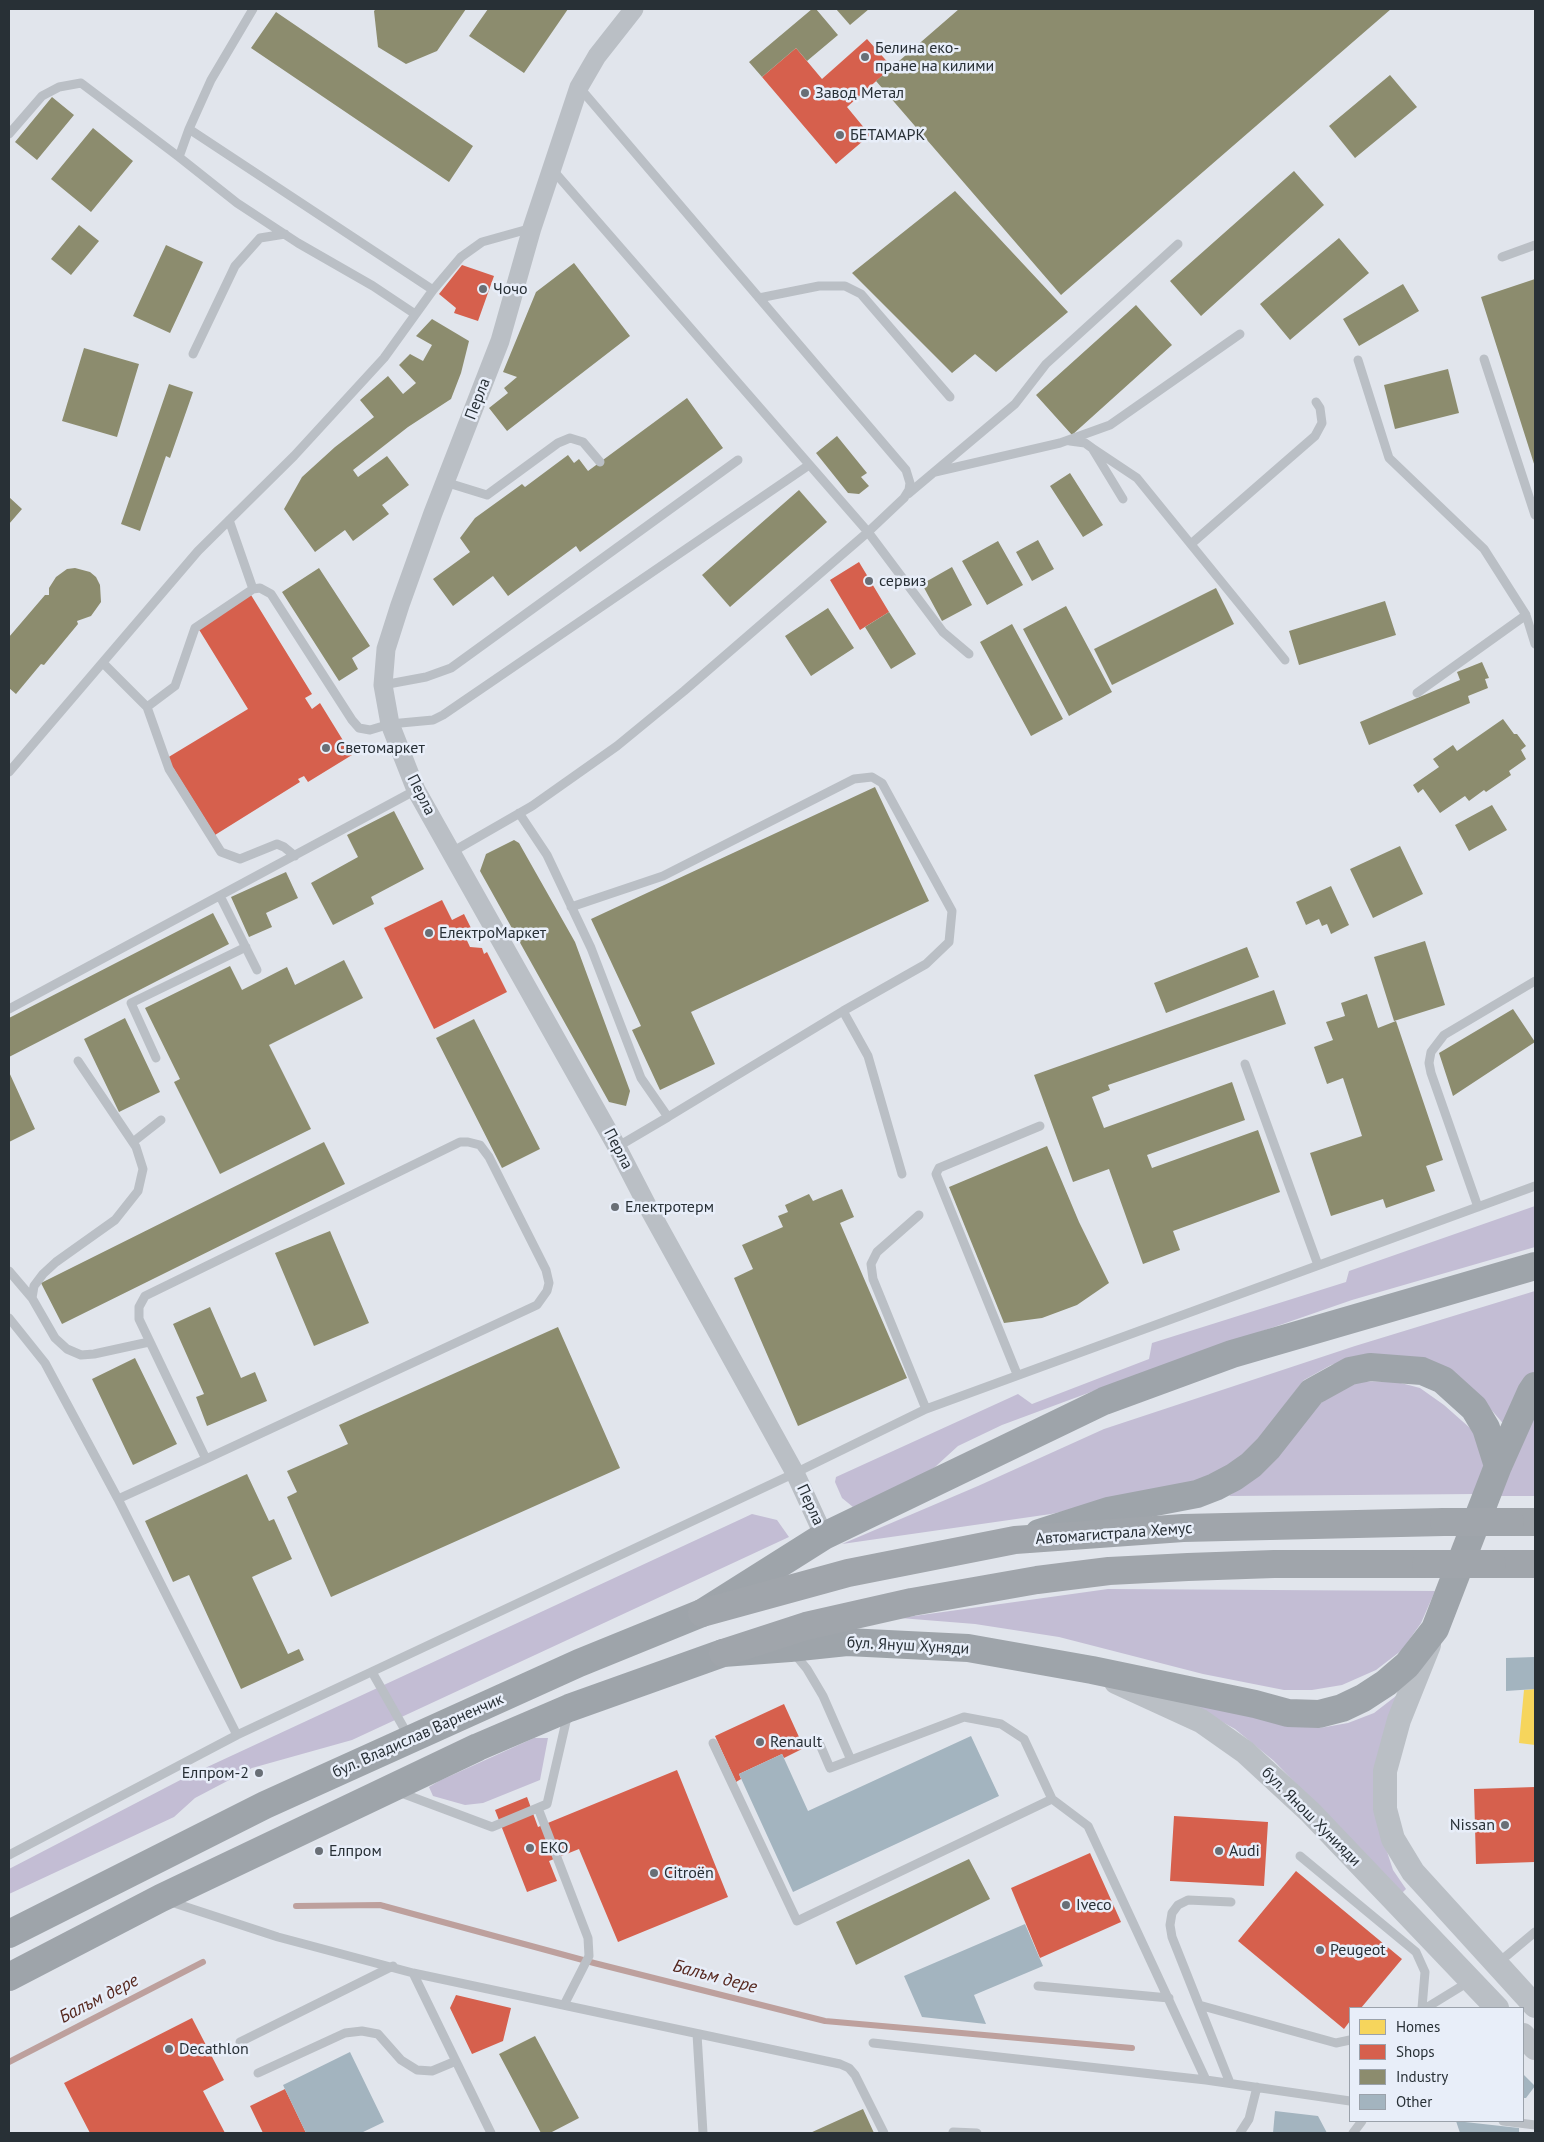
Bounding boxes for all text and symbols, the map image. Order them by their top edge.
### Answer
place label: Белина еко- пране на килими [875,38,994,76]
marker: Белина еко- пране на килими [859,51,871,63]
place label: Завод Метал [815,83,904,103]
marker: Завод Метал [799,87,811,99]
place label: БЕТАМАРК [850,125,925,145]
marker: БЕТАМАРК [834,129,846,141]
place label: Чочо [493,279,528,299]
marker: Чочо [477,283,489,295]
street label: Перла [461,375,495,423]
place label: сервиз [879,571,926,591]
marker: сервиз [863,575,875,587]
place label: Светомаркет [336,738,425,758]
marker: Светомаркет [320,742,332,754]
street label: Перла [403,771,439,819]
place label: ЕлектроМаркет [439,923,546,943]
marker: ЕлектроМаркет [423,927,435,939]
street label: Перла [599,1125,637,1173]
place label: Електротерм [625,1197,714,1217]
marker: Електротерм [609,1201,621,1213]
street label: Перла [792,1481,828,1529]
street label: Автомагистрала Хемус [1035,1519,1193,1549]
street label: бул. Януш Хуняди [846,1633,970,1659]
street label: бул. Владислав Варненчик [330,1690,506,1782]
place label: Renault [770,1732,822,1752]
marker: Renault [754,1736,766,1748]
place label: Елпром-2 [182,1763,249,1783]
street label: бул. Янош Хунияди [1257,1763,1365,1871]
marker: Елпром-2 [253,1767,265,1779]
place label: Nissan [1450,1815,1495,1835]
marker: Nissan [1499,1819,1511,1831]
place label: EKO [540,1838,568,1858]
place label: Елпром [329,1841,382,1861]
place label: Audi [1229,1841,1260,1861]
marker: EKO [524,1842,536,1854]
marker: Елпром [313,1845,325,1857]
marker: Audi [1213,1845,1225,1857]
place label: Citroën [664,1863,714,1883]
marker: Citroën [648,1867,660,1879]
place label: Iveco [1076,1895,1112,1915]
marker: Iveco [1060,1899,1072,1911]
place label: Peugeot [1330,1940,1386,1960]
marker: Peugeot [1314,1944,1326,1956]
water label: Балъм дере [671,1955,759,1999]
water label: Балъм дере [56,1970,142,2028]
legend [1349,2007,1524,2122]
text: Homes [1396,2017,1440,2036]
place label: Decathlon [179,2039,249,2059]
text: Shops [1396,2042,1435,2061]
marker: Decathlon [163,2043,175,2055]
text: Industry [1396,2067,1448,2086]
text: Other [1396,2092,1432,2111]

